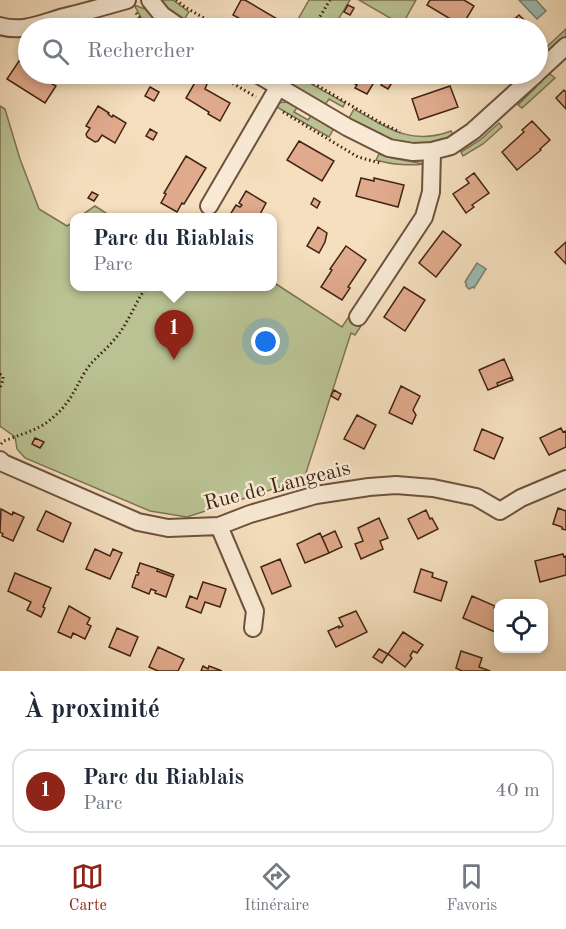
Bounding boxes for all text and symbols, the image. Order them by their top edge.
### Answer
search box [18,18,548,84]
icon: search [39,35,72,68]
text: Rechercher [87,40,194,62]
popup [70,213,277,291]
text: Parc du Riablais [93,228,254,250]
text: Parc [93,255,133,275]
pin: 1 [154,310,194,360]
your location [251,327,280,356]
street label: Rue de Langeais [202,458,353,515]
map controls [494,599,548,653]
button: locate [494,599,548,653]
text: À proximité [24,697,160,723]
text: Parc du Riablais [83,767,244,789]
text: 1 [40,781,51,801]
text: 40 m [495,781,540,801]
text: Parc [83,794,123,814]
tab: Carte [69,860,107,916]
tab: Itinéraire [244,860,309,916]
tab: Favoris [447,860,497,916]

